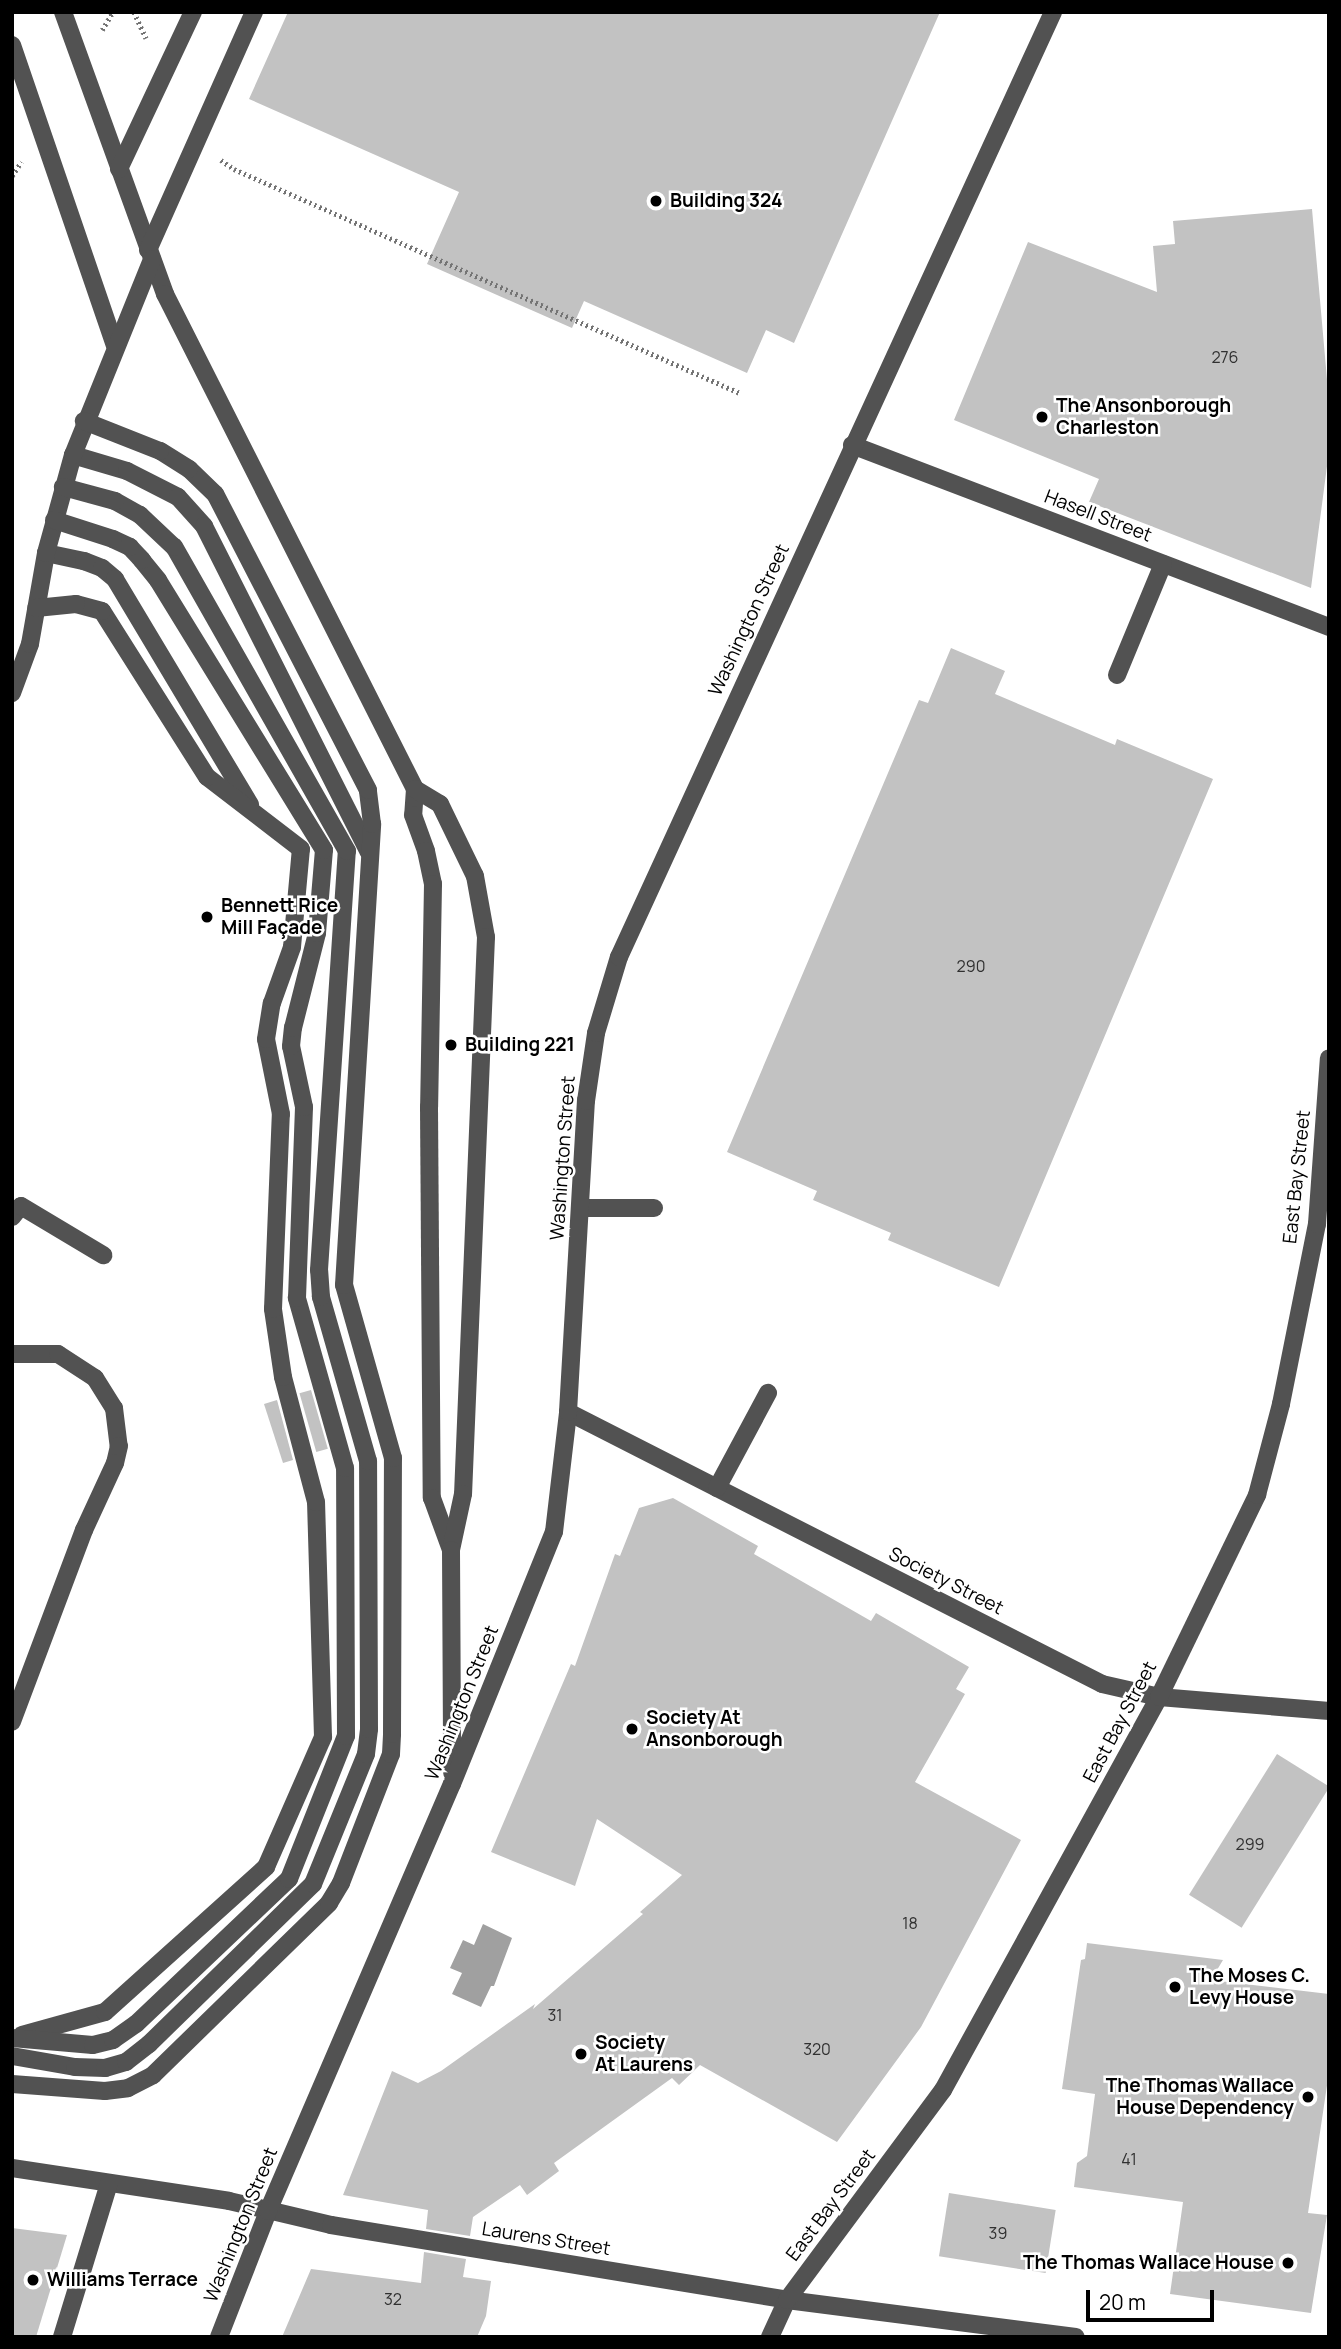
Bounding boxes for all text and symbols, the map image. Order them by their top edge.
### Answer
place label: Building 324 [670,190,783,212]
marker: Building 324 [648,193,664,209]
house number: 276 [1211,347,1239,367]
place label: The Ansonborough Charleston [1056,395,1231,439]
marker: The Ansonborough Charleston [1034,409,1050,425]
street label: Hasell Street [1041,485,1155,547]
street label: Washington Street [704,540,794,700]
place label: Bennett Rice Mill Façade [221,895,338,939]
marker: Bennett Rice Mill Façade [199,909,215,925]
house number: 290 [957,956,985,976]
place label: Building 221 [465,1034,575,1056]
marker: Building 221 [443,1037,459,1053]
street label: Washington Street [546,1075,580,1241]
street label: East Bay Street [1279,1109,1315,1245]
street label: Society Street [885,1542,1007,1620]
street label: Washington Street [421,1622,503,1784]
street label: East Bay Street [1078,1657,1162,1787]
place label: Society At Ansonborough [646,1707,783,1751]
marker: Society At Ansonborough [624,1721,640,1737]
house number: 299 [1236,1834,1264,1854]
house number: 18 [902,1913,918,1933]
place label: The Moses C. Levy House [1189,1965,1310,2009]
marker: The Moses C. Levy House [1167,1979,1183,1995]
house number: 31 [547,2005,563,2025]
place label: Society At Laurens [595,2032,693,2076]
house number: 320 [803,2039,831,2059]
marker: Society At Laurens [573,2046,589,2062]
place label: The Thomas Wallace House Dependency [1106,2075,1294,2119]
marker: The Thomas Wallace House Dependency [1300,2089,1316,2105]
street label: Washington Street [200,2144,282,2306]
street label: East Bay Street [782,2145,880,2265]
house number: 41 [1121,2149,1137,2169]
street label: Laurens Street [480,2218,612,2260]
house number: 39 [989,2223,1007,2243]
place label: The Thomas Wallace House [1023,2252,1274,2274]
marker: The Thomas Wallace House [1280,2255,1296,2271]
place label: Williams Terrace [47,2269,198,2291]
marker: Williams Terrace [25,2272,41,2288]
scale bar [1089,2276,1217,2320]
text: 20 m [1099,2288,1146,2316]
house number: 32 [384,2289,402,2309]

